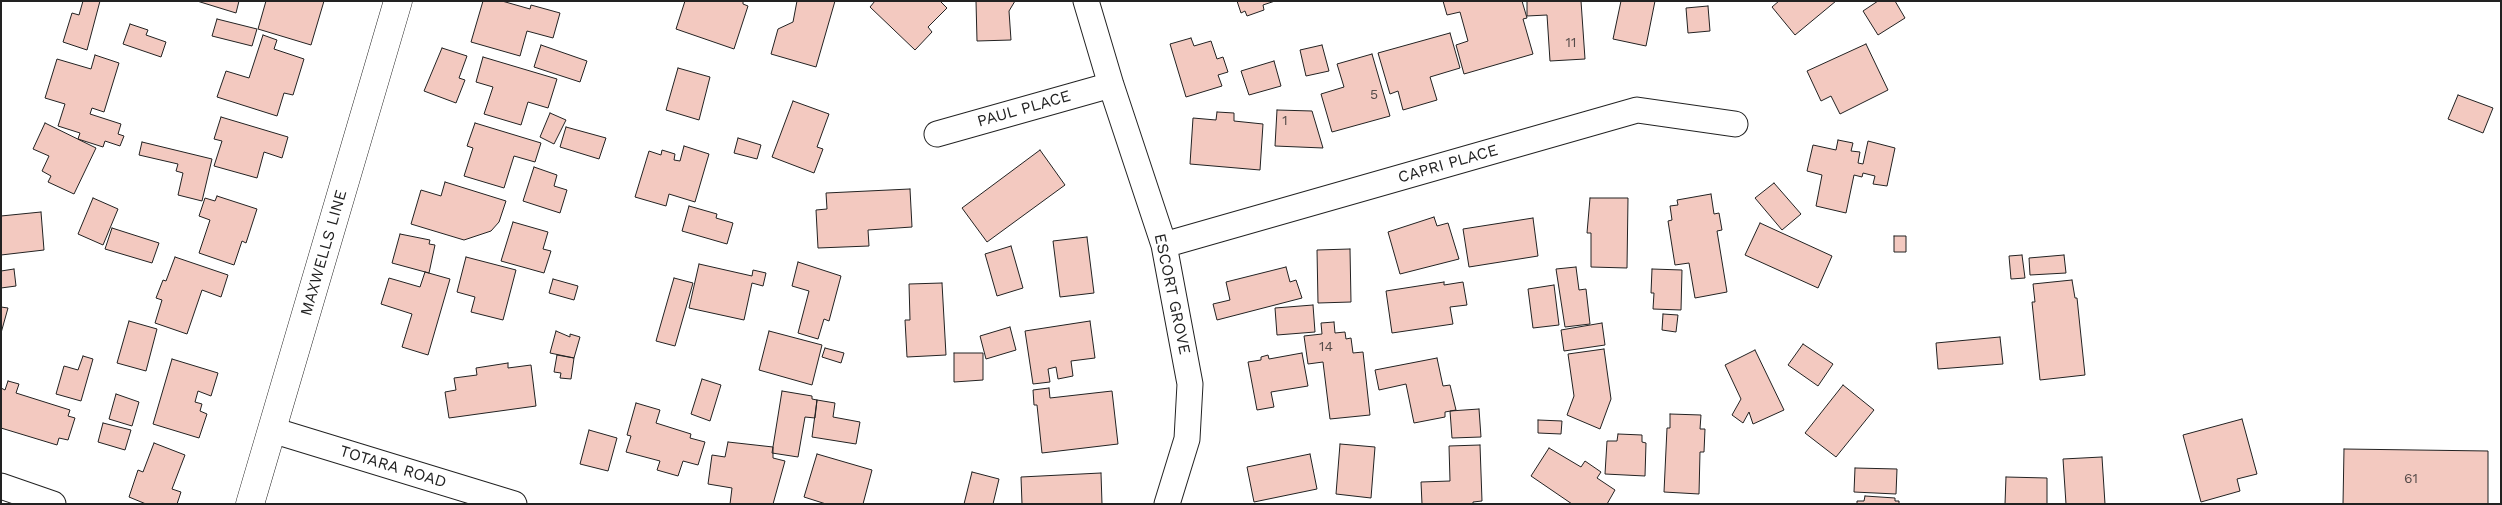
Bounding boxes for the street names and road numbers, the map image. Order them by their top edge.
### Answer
street label: PAUL PLACE [975,87,1073,131]
street label: CAPRI PLACE [1396,141,1500,187]
street label: MAXWELLS LINE [297,188,351,318]
street label: ESCORT GROVE [1150,232,1194,356]
street label: TOTARA ROAD [337,442,449,492]

